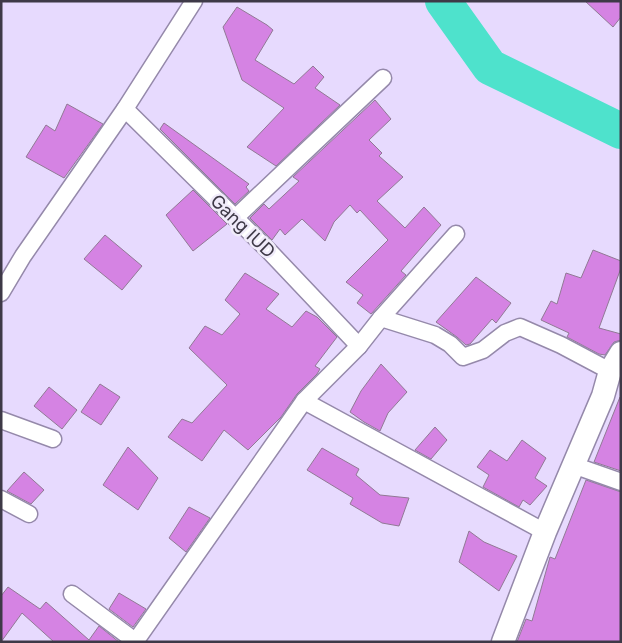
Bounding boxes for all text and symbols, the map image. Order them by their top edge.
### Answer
street label: Gang IUD [206,190,280,262]

